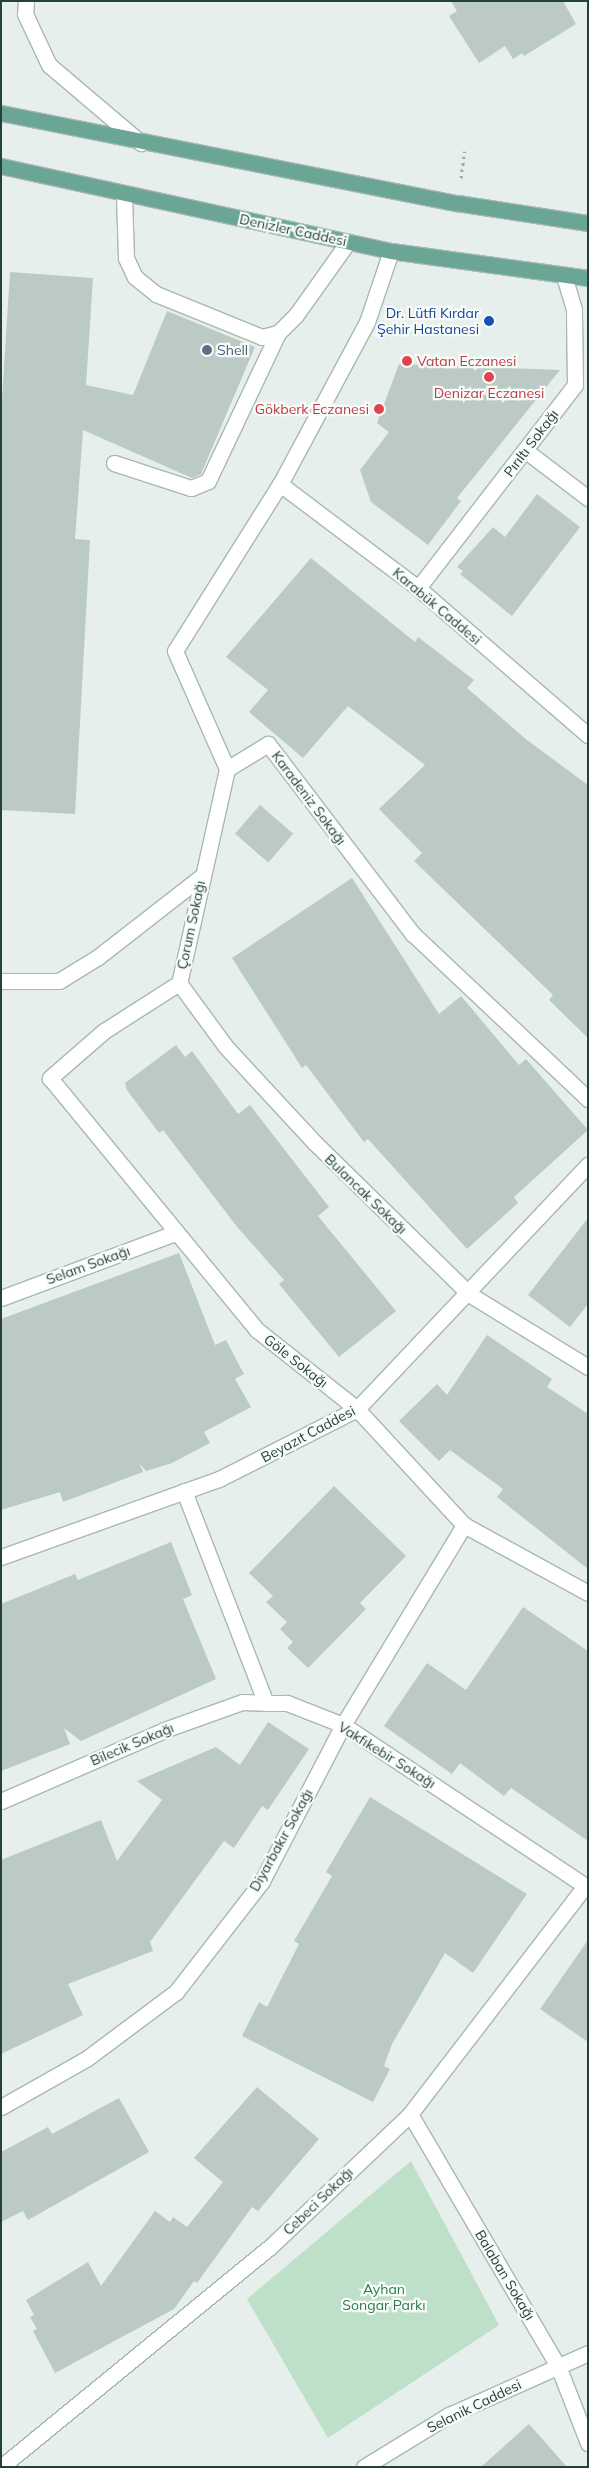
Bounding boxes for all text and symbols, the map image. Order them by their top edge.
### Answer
street label: Denizler Caddesi [238,210,348,250]
place label: Dr. Lütfi Kırdar Şehir Hastanesi [377,305,479,338]
marker: Dr. Lütfi Kırdar Şehir Hastanesi [483,315,495,327]
place label: Shell [217,342,248,358]
marker: Shell [201,344,213,356]
place label: Vatan Eczanesi [417,353,516,369]
marker: Vatan Eczanesi [401,355,413,367]
marker: Denizar Eczanesi [483,371,495,383]
place label: Denizar Eczanesi [434,385,544,401]
place label: Gökberk Eczanesi [255,401,369,417]
marker: Gökberk Eczanesi [373,403,385,415]
street label: Pırıltı Sokağı [500,406,562,480]
street label: Karabük Caddesi [389,564,485,648]
street label: Karadeniz Sokağı [268,748,350,848]
street label: Çorum Sokağı [173,879,209,971]
street label: Bulancak Sokağı [321,1151,411,1237]
street label: Selam Sokağı [44,1242,132,1288]
street label: Göle Sokağı [261,1331,331,1391]
street label: Beyazıt Caddesi [258,1402,358,1466]
street label: Vakfıkebir Sokağı [335,1718,439,1792]
street label: Bilecik Sokağı [88,1719,176,1769]
street label: Diyarbakır Sokağı [246,1786,316,1894]
street label: Cebeci Sokağı [280,2163,356,2239]
street label: Balaban Sokağı [471,2227,539,2323]
park label: Ayhan Songar Parkı [342,2281,426,2314]
street label: Selanik Caddesi [424,2376,524,2436]

